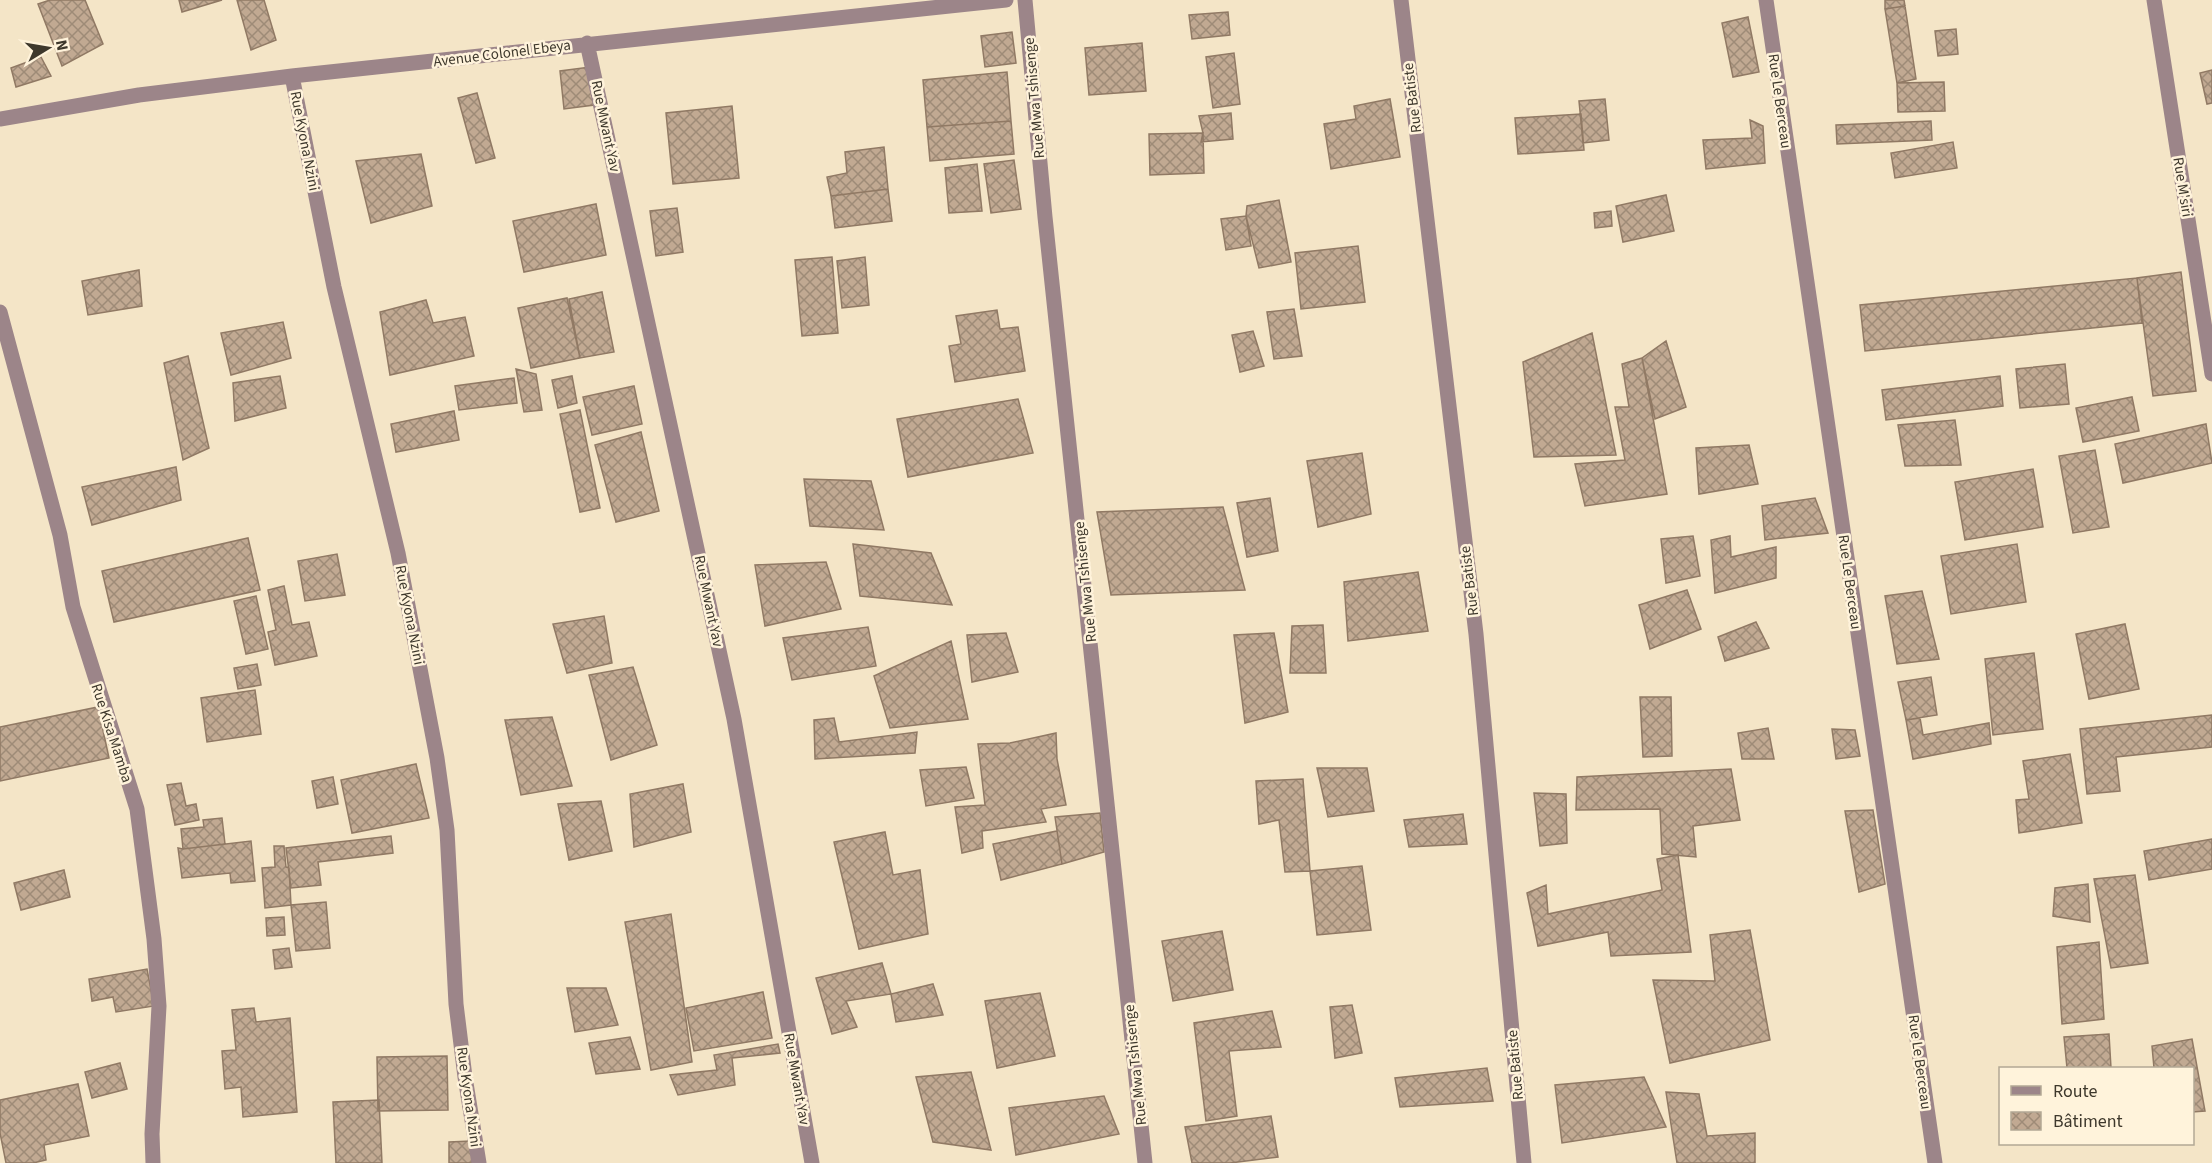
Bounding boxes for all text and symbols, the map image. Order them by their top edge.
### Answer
north arrow [18,18,78,78]
street label: Avenue Colonel Ebeya [432,35,572,72]
street label: Rue Mwa Tshisenge [1019,37,1050,159]
text: N [50,38,74,53]
street label: Rue Le Berceau [1762,52,1797,150]
street label: Rue Batiste [1398,62,1427,134]
street label: Rue Mwant Yav [586,78,625,174]
street label: Rue Kyona Nzini [285,89,324,193]
street label: Rue M'siri [2167,156,2198,219]
street label: Rue Mwa Tshisenge [1069,521,1102,643]
street label: Rue Le Berceau [1832,533,1867,631]
street label: Rue Batiste [1455,545,1484,617]
street label: Rue Mwant Yav [689,553,728,649]
street label: Rue Kyona Nzini [390,563,429,667]
street label: Rue Kisa Mamba [86,681,137,785]
street label: Rue Mwa Tshisenge [1119,1004,1152,1126]
street label: Rue Le Berceau [1902,1013,1937,1111]
street label: Rue Batiste [1502,1029,1529,1101]
street label: Rue Mwant Yav [778,1031,815,1127]
street label: Rue Kyona Nzini [451,1046,486,1149]
legend [1999,1067,2194,1145]
text: Route [2053,1079,2097,1104]
text: Bâtiment [2053,1109,2123,1134]

